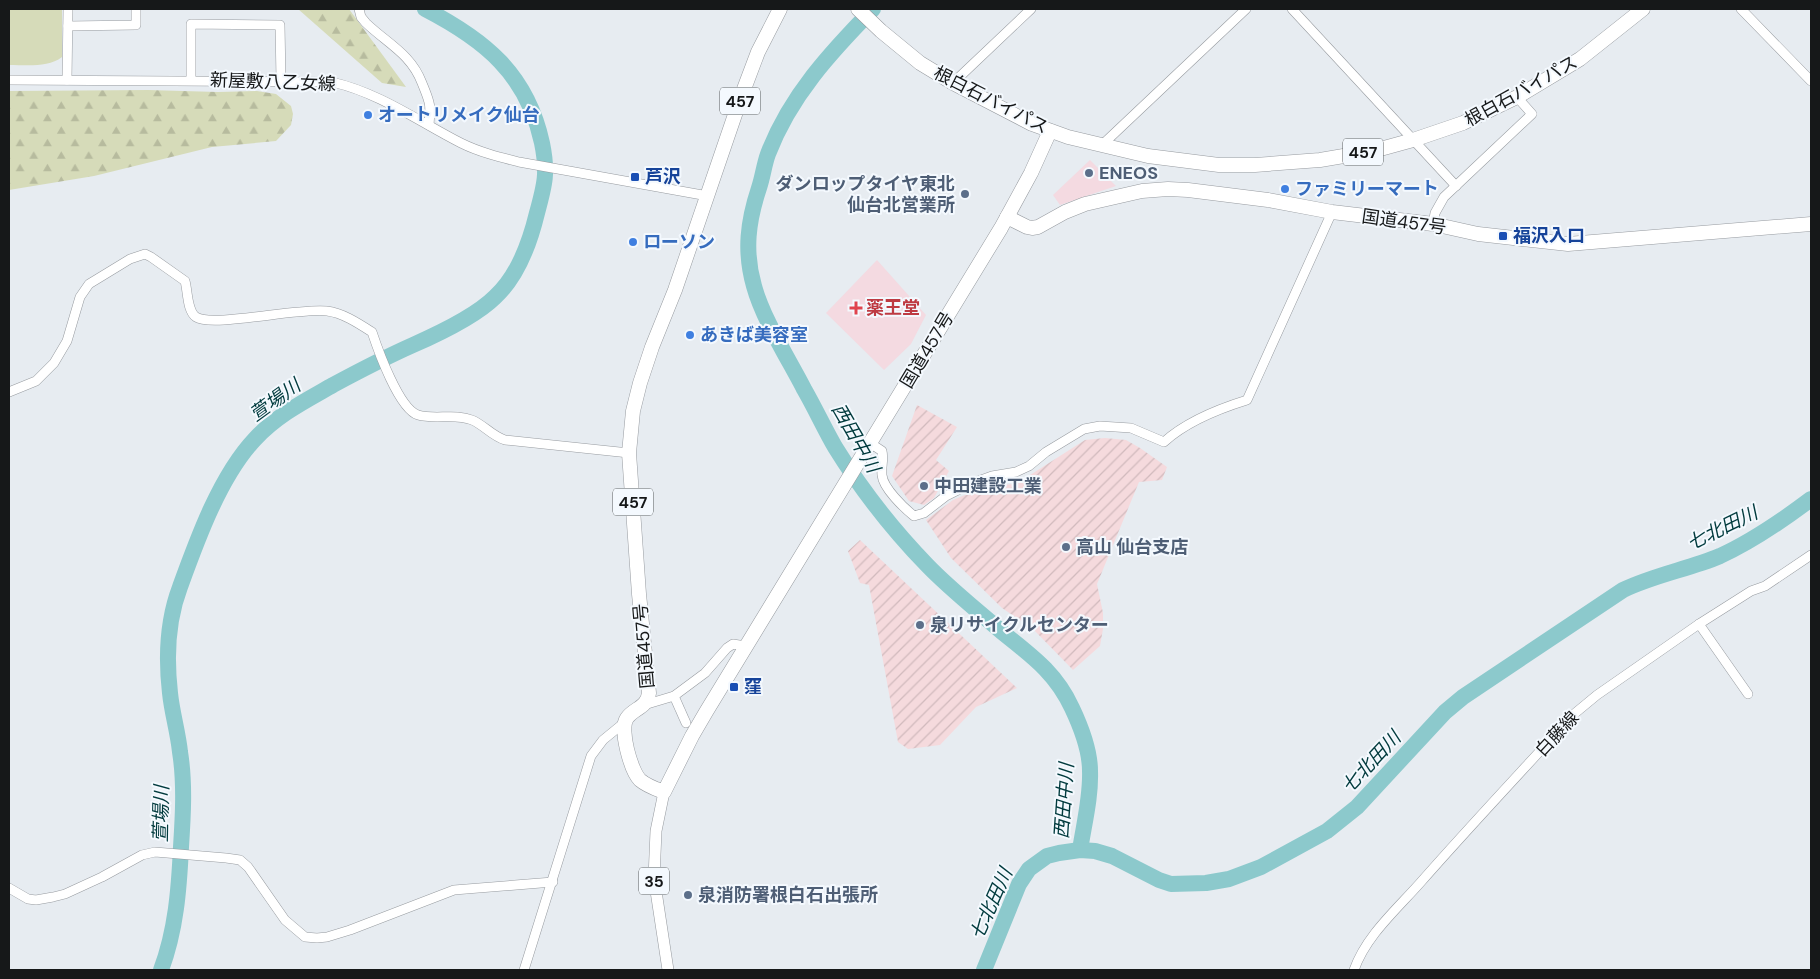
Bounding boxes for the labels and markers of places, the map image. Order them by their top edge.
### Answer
place label: オートリメイク仙台 [378,103,540,127]
marker: オートリメイク仙台 [362,109,374,121]
place label: ENEOS [1099,161,1158,185]
place label: 芦沢 [645,165,681,189]
marker: ENEOS [1083,167,1095,179]
marker: 芦沢 [629,171,641,183]
place label: ダンロップタイヤ東北 仙台北営業所 [776,172,955,217]
place label: ファミリーマート [1295,177,1439,201]
marker: ファミリーマート [1279,183,1291,195]
marker: ダンロップタイヤ東北 仙台北営業所 [959,188,971,200]
place label: 福沢入口 [1513,224,1585,248]
place label: ローソン [643,230,715,254]
marker: 福沢入口 [1497,230,1509,242]
marker: ローソン [627,236,639,248]
place label: 薬王堂 [866,296,920,320]
marker: 薬王堂 [850,302,862,314]
place label: あきば美容室 [700,323,808,347]
marker: あきば美容室 [684,329,696,341]
place label: 中田建設工業 [934,474,1042,498]
marker: 中田建設工業 [918,480,930,492]
place label: 高山 仙台支店 [1076,535,1188,559]
marker: 高山 仙台支店 [1060,541,1072,553]
place label: 泉リサイクルセンター [930,613,1109,637]
marker: 泉リサイクルセンター [914,619,926,631]
place label: 窪 [744,675,762,699]
marker: 窪 [728,681,740,693]
place label: 泉消防署根白石出張所 [698,883,878,907]
marker: 泉消防署根白石出張所 [682,889,694,901]

